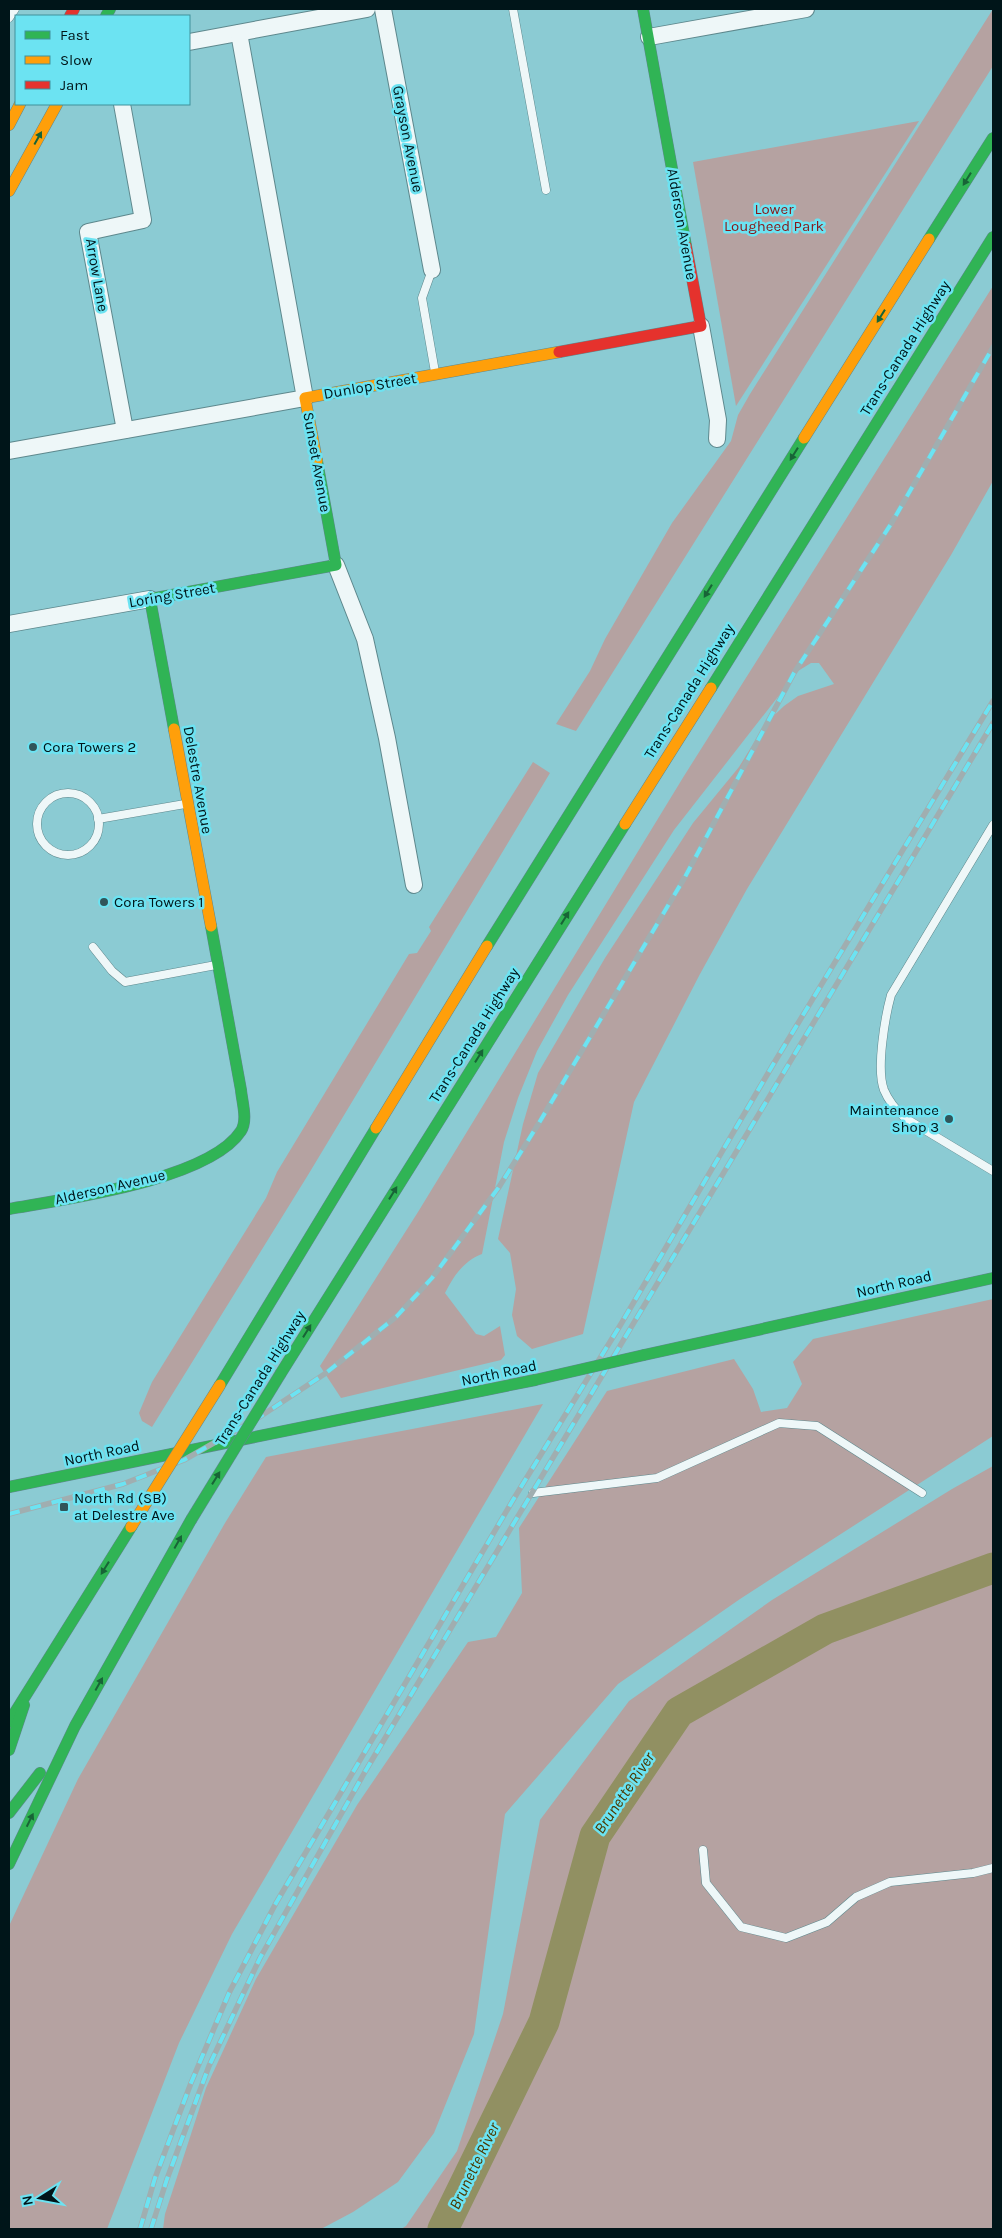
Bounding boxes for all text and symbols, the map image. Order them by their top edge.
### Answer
legend [15,15,190,105]
text: Fast [60,26,90,44]
text: Slow [60,51,92,69]
text: Jam [60,76,88,94]
street label: Grayson Avenue [389,84,427,194]
one-way arrow [34,131,42,145]
street label: Alderson Avenue [663,167,701,281]
one-way arrow [963,172,972,185]
park label: Lower Lougheed Park [724,200,824,235]
street label: Arrow Lane [82,237,112,313]
street label: Trans-Canada Highway [856,277,954,419]
one-way arrow [876,310,885,323]
street label: Dunlop Street [322,369,418,403]
street label: Sunset Avenue [299,411,335,513]
one-way arrow [789,447,799,460]
street label: Loring Street [127,578,217,611]
one-way arrow [703,585,712,598]
street label: Trans-Canada Highway [640,620,738,762]
street label: Delestre Avenue [180,725,216,835]
place label: Cora Towers 2 [43,738,136,756]
marker: Cora Towers 2 [27,741,39,753]
place label: Cora Towers 1 [114,893,204,911]
marker: Cora Towers 1 [98,896,110,908]
one-way arrow [561,911,570,924]
street label: Trans-Canada Highway [425,964,523,1106]
one-way arrow [474,1049,484,1062]
place label: Maintenance Shop 3 [849,1101,939,1136]
marker: Maintenance Shop 3 [943,1113,955,1125]
street label: Alderson Avenue [53,1166,167,1208]
one-way arrow [388,1187,398,1200]
street label: North Road [855,1267,933,1301]
street label: Trans-Canada Highway [211,1307,309,1449]
one-way arrow [302,1325,312,1338]
street label: North Road [460,1356,538,1390]
street label: North Road [63,1436,141,1470]
one-way arrow [212,1472,221,1485]
place label: North Rd (SB) at Delestre Ave [74,1489,175,1524]
marker: North Rd (SB) at Delestre Ave [58,1501,70,1513]
one-way arrow [174,1534,182,1549]
one-way arrow [100,1562,109,1575]
one-way arrow [95,1676,103,1691]
water label: Brunette River [590,1748,658,1837]
one-way arrow [26,1813,34,1828]
water label: Brunette River [445,2119,503,2212]
north arrow [15,2173,65,2223]
text: N [18,2194,37,2207]

